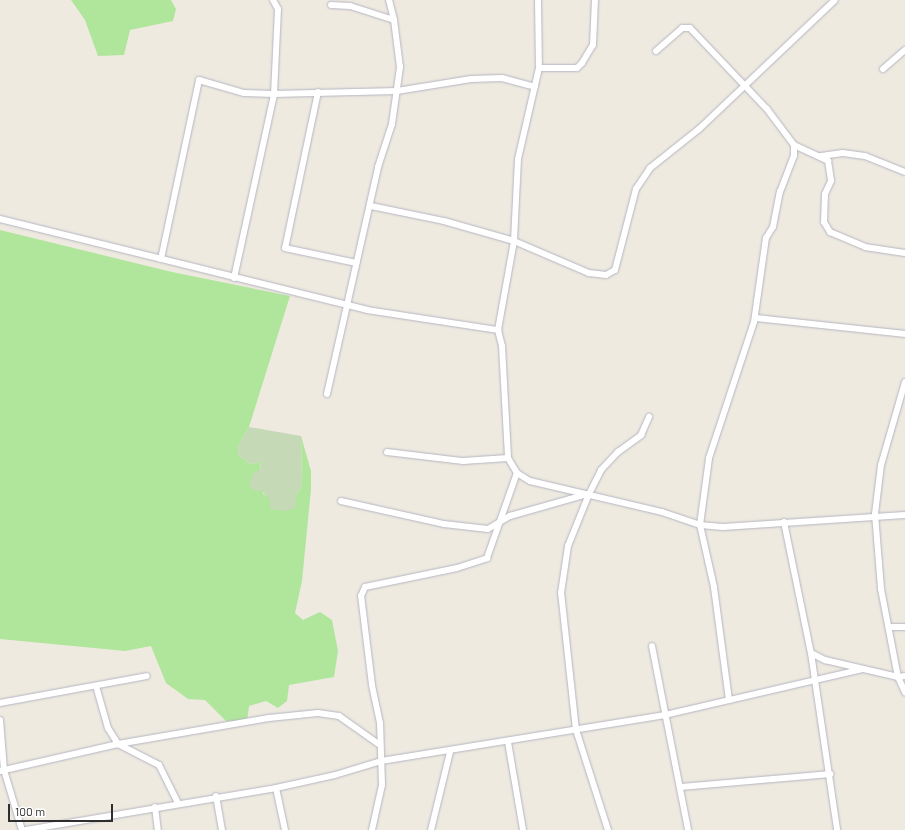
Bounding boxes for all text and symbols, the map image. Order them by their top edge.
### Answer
scale bar [10,796,115,822]
text: 100 m [15,804,45,818]

